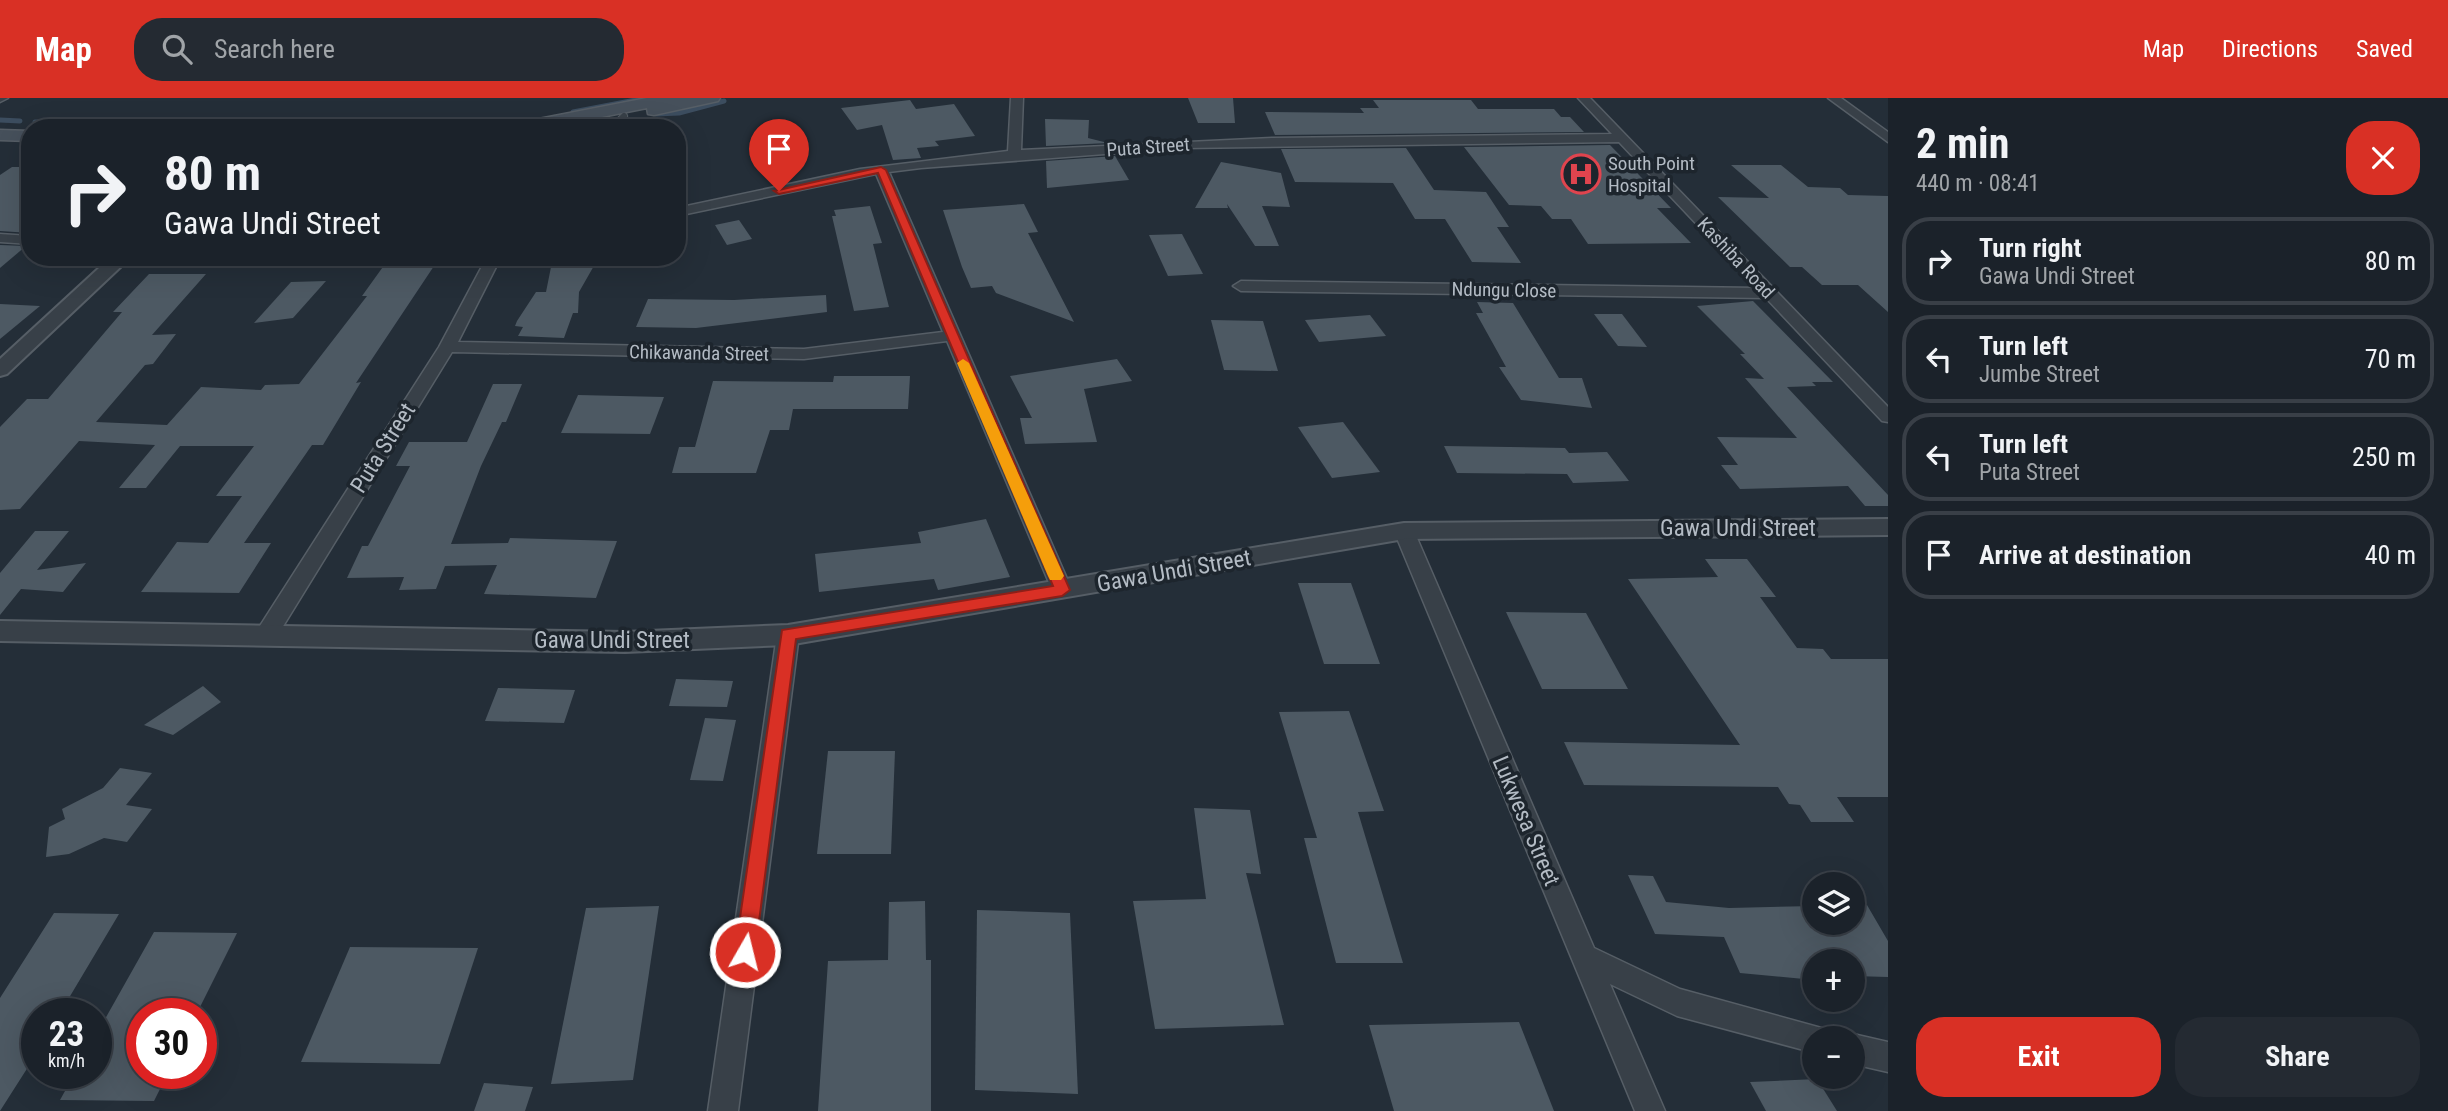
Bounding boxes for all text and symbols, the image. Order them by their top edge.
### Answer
search box [134,18,624,81]
text: Map [35,30,92,69]
icon: search [158,30,196,68]
text: Search here [214,34,335,64]
text: Map [2143,35,2184,63]
text: Directions [2222,35,2318,63]
text: Saved [2356,35,2413,63]
pin [749,119,809,191]
text: 2 min [1916,119,2009,168]
button: close [2346,121,2420,195]
icon: arrive [760,130,798,168]
street label: Puta Street [1106,133,1190,161]
text: 80 m [164,145,261,202]
icon: right [49,147,140,238]
place label: South Point Hospital [1608,152,1695,197]
hospital icon: South Point Hospital [1560,153,1602,195]
text: 440 m · 08:41 [1916,170,2040,197]
text: Gawa Undi Street [164,204,381,242]
street label: Kashiba Road [1693,213,1779,303]
text: Turn right [1979,233,2081,263]
icon: right [1920,242,1958,280]
text: 80 m [2365,246,2416,276]
text: Gawa Undi Street [1979,263,2135,290]
street label: Ndungu Close [1451,278,1557,302]
text: Turn left [1979,331,2068,361]
street label: Chikawanda Street [629,340,769,366]
icon: left [1920,340,1958,378]
text: 70 m [2365,344,2416,374]
text: Jumbe Street [1979,361,2100,388]
street label: Puta Street [345,398,421,498]
text: Turn left [1979,429,2068,459]
icon: left [1920,438,1958,476]
text: 250 m [2352,442,2416,472]
text: Puta Street [1979,459,2080,486]
street label: Gawa Undi Street [1660,515,1816,542]
icon: arrive [1920,536,1958,574]
text: Arrive at destination [1979,540,2191,570]
text: 40 m [2365,540,2416,570]
street label: Gawa Undi Street [1095,544,1253,598]
street label: Gawa Undi Street [534,627,690,654]
street label: Lukwesa Street [1487,752,1565,890]
map controls [1802,872,1865,1089]
button: layers [1802,872,1865,935]
position arrow [708,915,782,989]
button: + [1802,949,1865,1012]
speed limit sign: 30 [126,998,217,1089]
text: 23 [49,1014,84,1055]
button: Exit [1916,1017,2161,1097]
button: Share [2175,1017,2420,1097]
button: − [1802,1026,1865,1089]
text: km/h [48,1050,85,1071]

